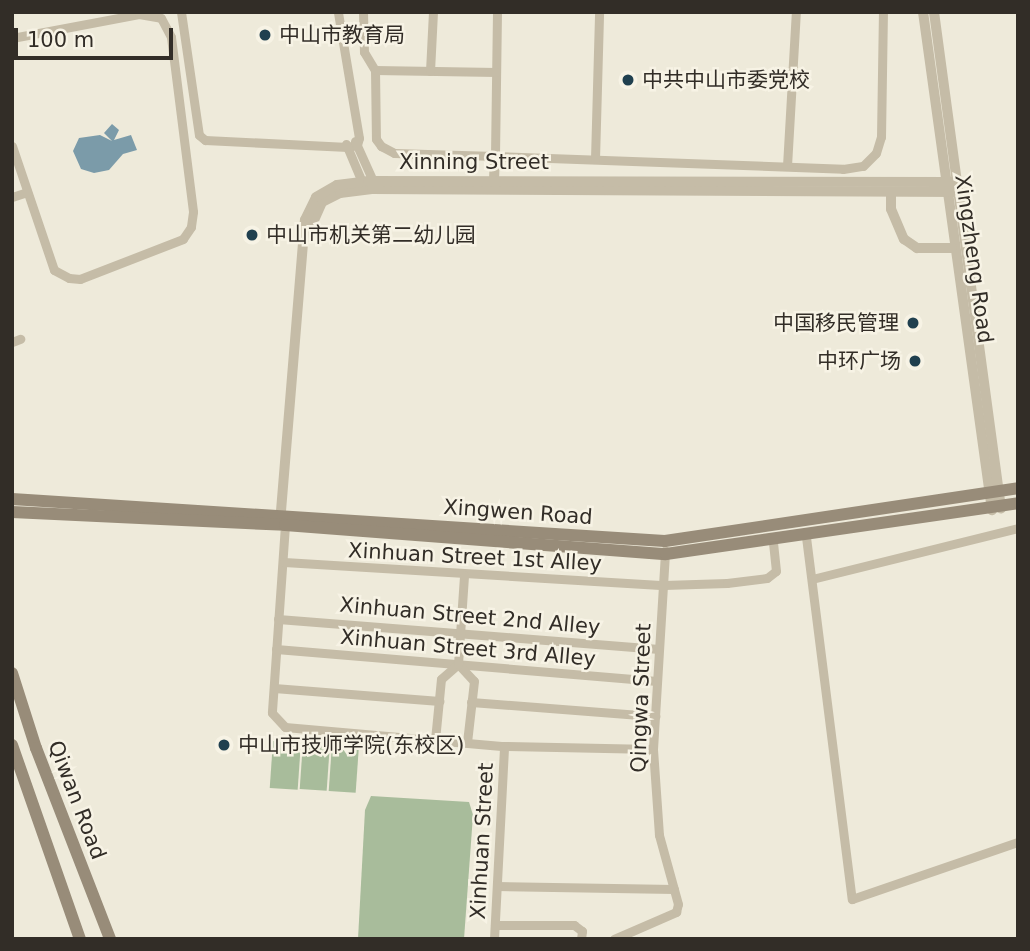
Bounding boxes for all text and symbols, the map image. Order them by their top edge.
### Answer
scale bar [18,14,177,58]
place label: 中山市教育局 [279,22,405,48]
marker: 中山市教育局 [257,27,273,43]
text: 100 m [27,28,94,52]
place label: 中共中山市委党校 [642,67,810,93]
marker: 中共中山市委党校 [620,72,636,88]
street label: Xinning Street [399,149,549,175]
street label: Xingzheng Road [950,173,998,345]
place label: 中山市机关第二幼儿园 [266,222,476,248]
marker: 中山市机关第二幼儿园 [244,227,260,243]
place label: 中国移民管理 [773,310,899,336]
marker: 中国移民管理 [905,315,921,331]
place label: 中环广场 [817,348,901,374]
marker: 中环广场 [907,353,923,369]
street label: Xingwen Road [442,494,594,530]
street label: Xinhuan Street 1st Alley [347,538,603,576]
street label: Xinhuan Street 2nd Alley [339,592,601,640]
street label: Qingwa Street [626,623,656,773]
street label: Xinhuan Street 3rd Alley [339,624,597,672]
place label: 中山市技师学院(东校区) [238,732,464,758]
street label: Qiwan Road [43,737,111,863]
marker: 中山市技师学院(东校区) [216,737,232,753]
street label: Xinhuan Street [465,762,499,920]

